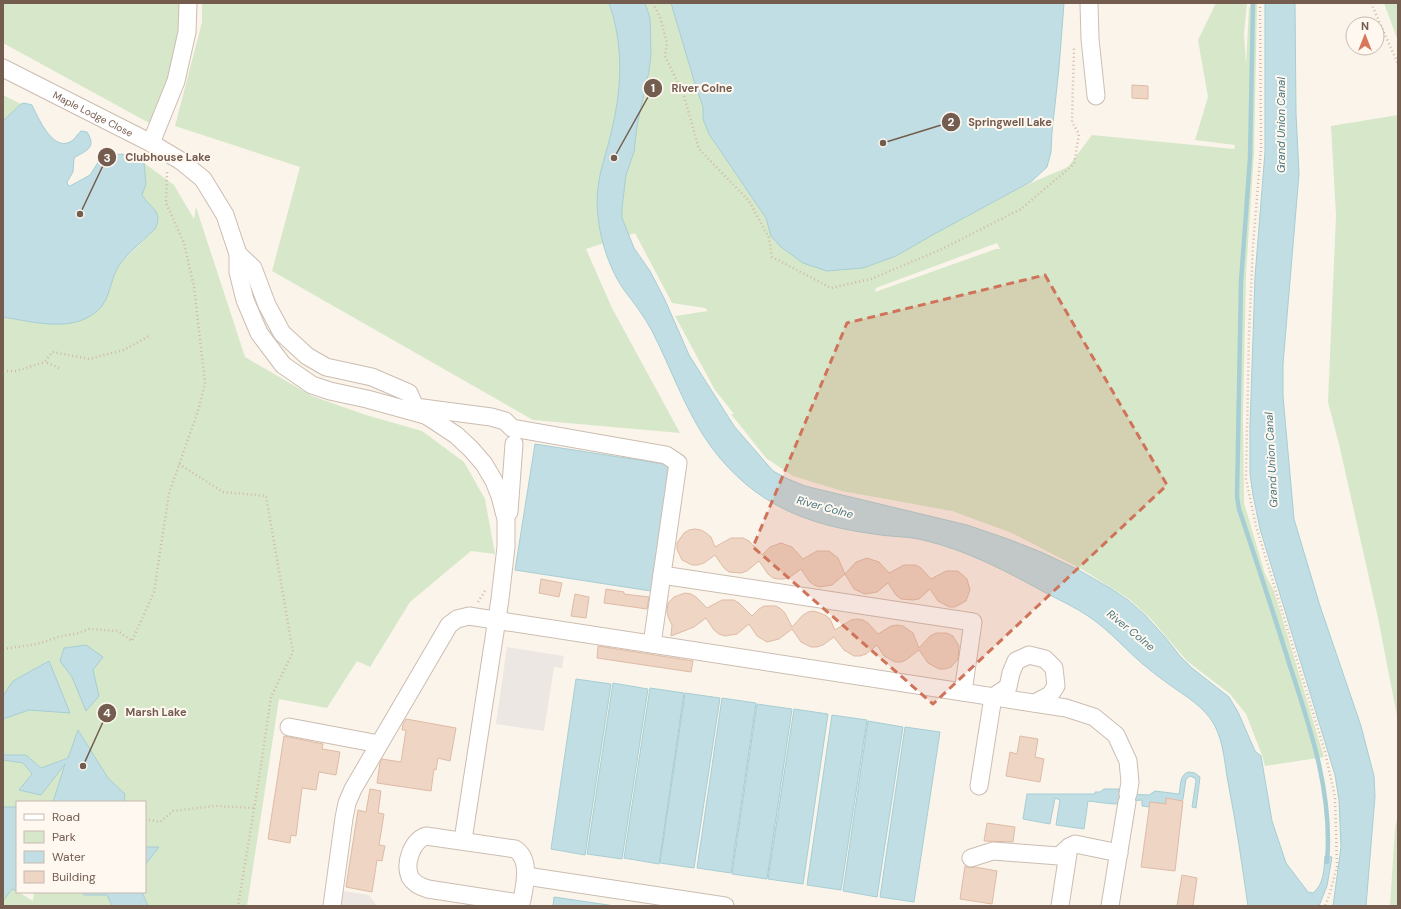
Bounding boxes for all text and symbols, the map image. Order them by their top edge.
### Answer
north arrow [1345,16,1385,56]
text: N [1361,19,1369,33]
callout: River Colne [643,76,740,99]
water label: Grand Union Canal [1274,77,1288,173]
text: 1 [651,80,655,96]
text: River Colne [672,81,733,95]
street label: Maple Lodge Close [51,88,135,140]
callout: Springwell Lake [941,111,1060,134]
text: 2 [948,114,955,130]
text: Springwell Lake [968,115,1052,129]
callout: Clubhouse Lake [97,146,218,169]
text: 3 [103,150,111,166]
text: Clubhouse Lake [125,150,211,164]
water label: Grand Union Canal [1261,411,1280,508]
water label: River Colne [795,493,855,521]
water label: River Colne [1104,606,1158,654]
callout: Marsh Lake [97,701,194,724]
text: 4 [103,705,111,721]
text: Marsh Lake [125,705,187,719]
legend [16,801,146,893]
text: Road [52,809,80,825]
text: Park [52,829,76,845]
text: Water [52,849,86,865]
text: Building [52,869,96,885]

